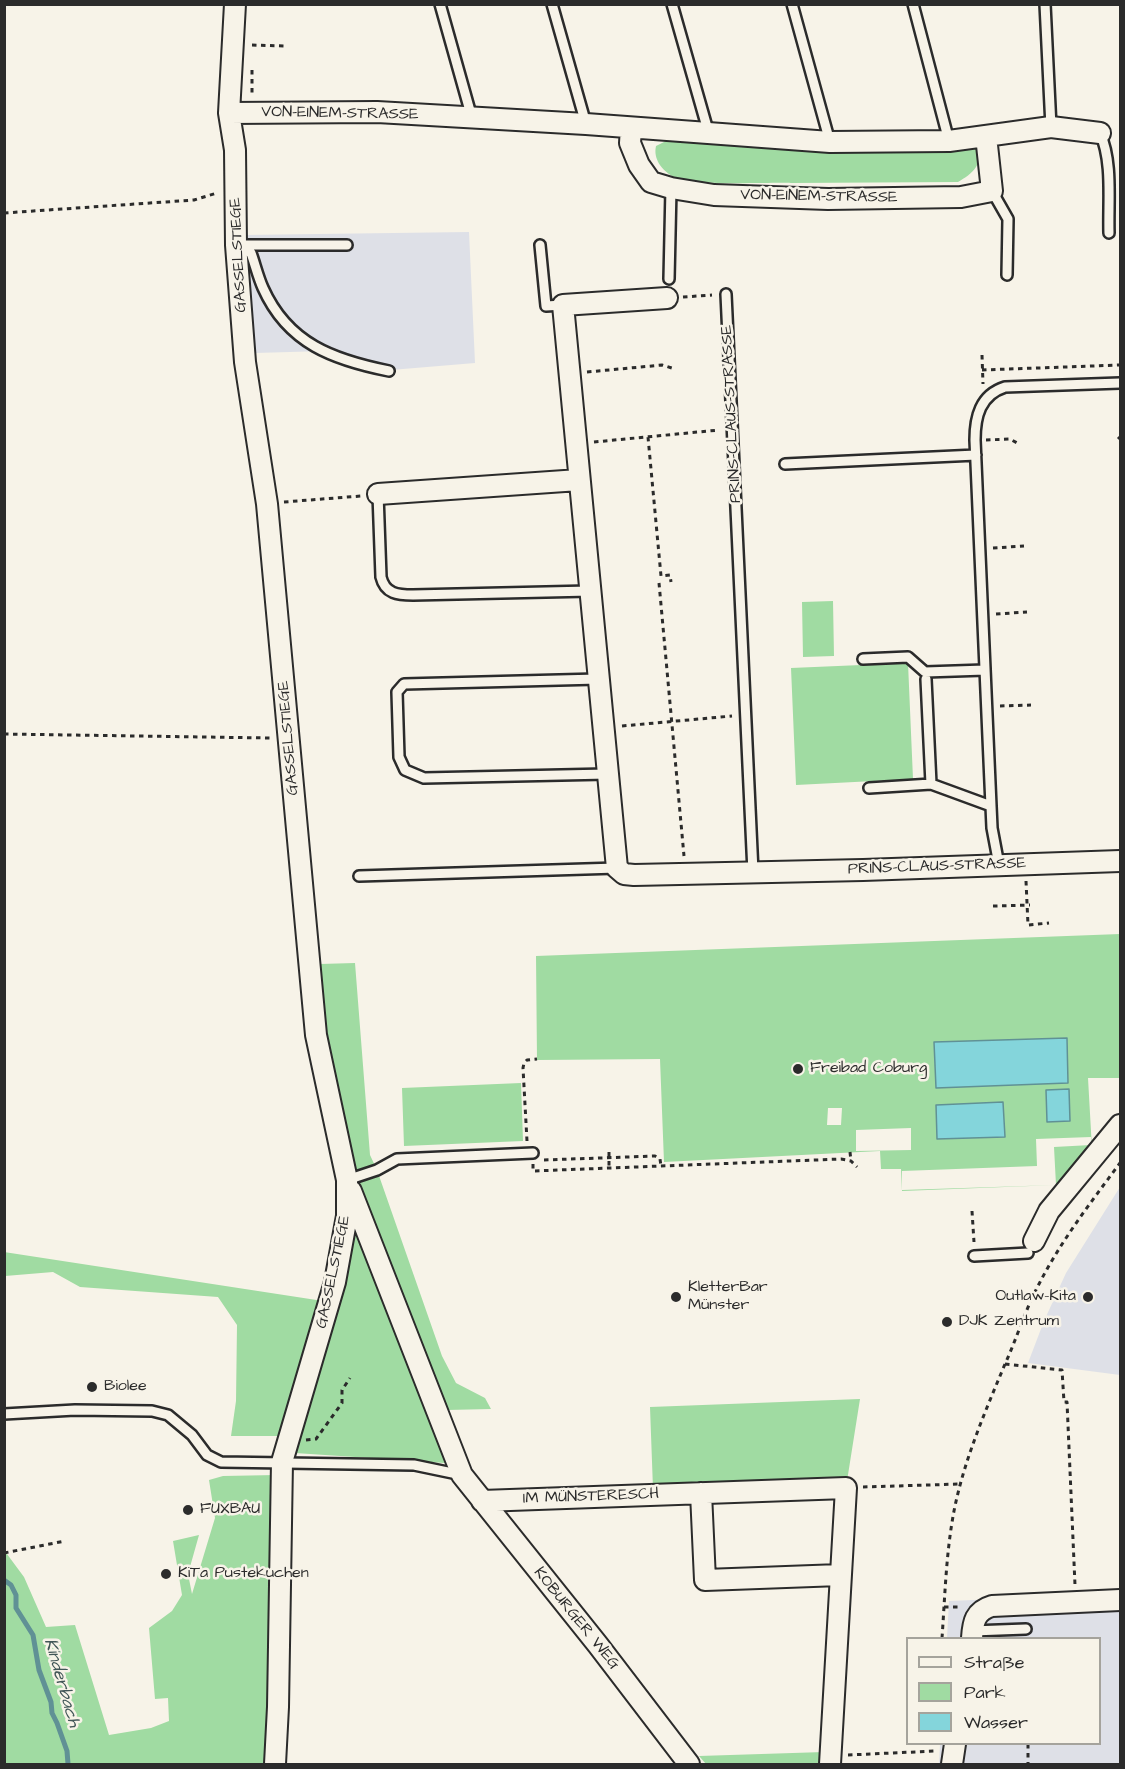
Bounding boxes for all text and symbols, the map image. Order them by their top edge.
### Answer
street label: VON-EINEM-STRASSE [261,103,419,125]
street label: VON-EINEM-STRASSE [740,186,898,208]
street label: GASSELSTIEGE [226,197,252,313]
street label: PRINS-CLAUS-STRASSE [718,325,746,503]
street label: GASSELSTIEGE [274,680,304,796]
street label: PRINS-CLAUS-STRASSE [848,854,1026,880]
place label: Freibad Coburg [810,1059,927,1079]
marker: Freibad Coburg [791,1062,805,1076]
street label: GASSELSTIEGE [313,1214,355,1330]
place label: KletterBar Münster [688,1278,768,1316]
place label: Outlaw-Kita [995,1287,1076,1307]
marker: KletterBar Münster [669,1290,683,1304]
marker: Outlaw-Kita [1081,1290,1095,1304]
place label: DJK Zentrum [959,1312,1059,1332]
marker: DJK Zentrum [940,1315,954,1329]
place label: Biolee [104,1377,147,1397]
marker: Biolee [85,1380,99,1394]
street label: IM MÜNSTERESCH [523,1485,659,1509]
place label: FUXBAU [200,1500,260,1520]
marker: FUXBAU [181,1503,195,1517]
place label: KiTa Pustekuchen [178,1564,309,1584]
street label: KOBURGER WEG [529,1564,623,1674]
marker: KiTa Pustekuchen [159,1567,173,1581]
water label: Kinderbach [38,1636,84,1730]
legend [906,1637,1101,1745]
text: Straße [964,1650,1024,1675]
text: Park [964,1680,1006,1705]
text: Wasser [964,1710,1028,1735]

